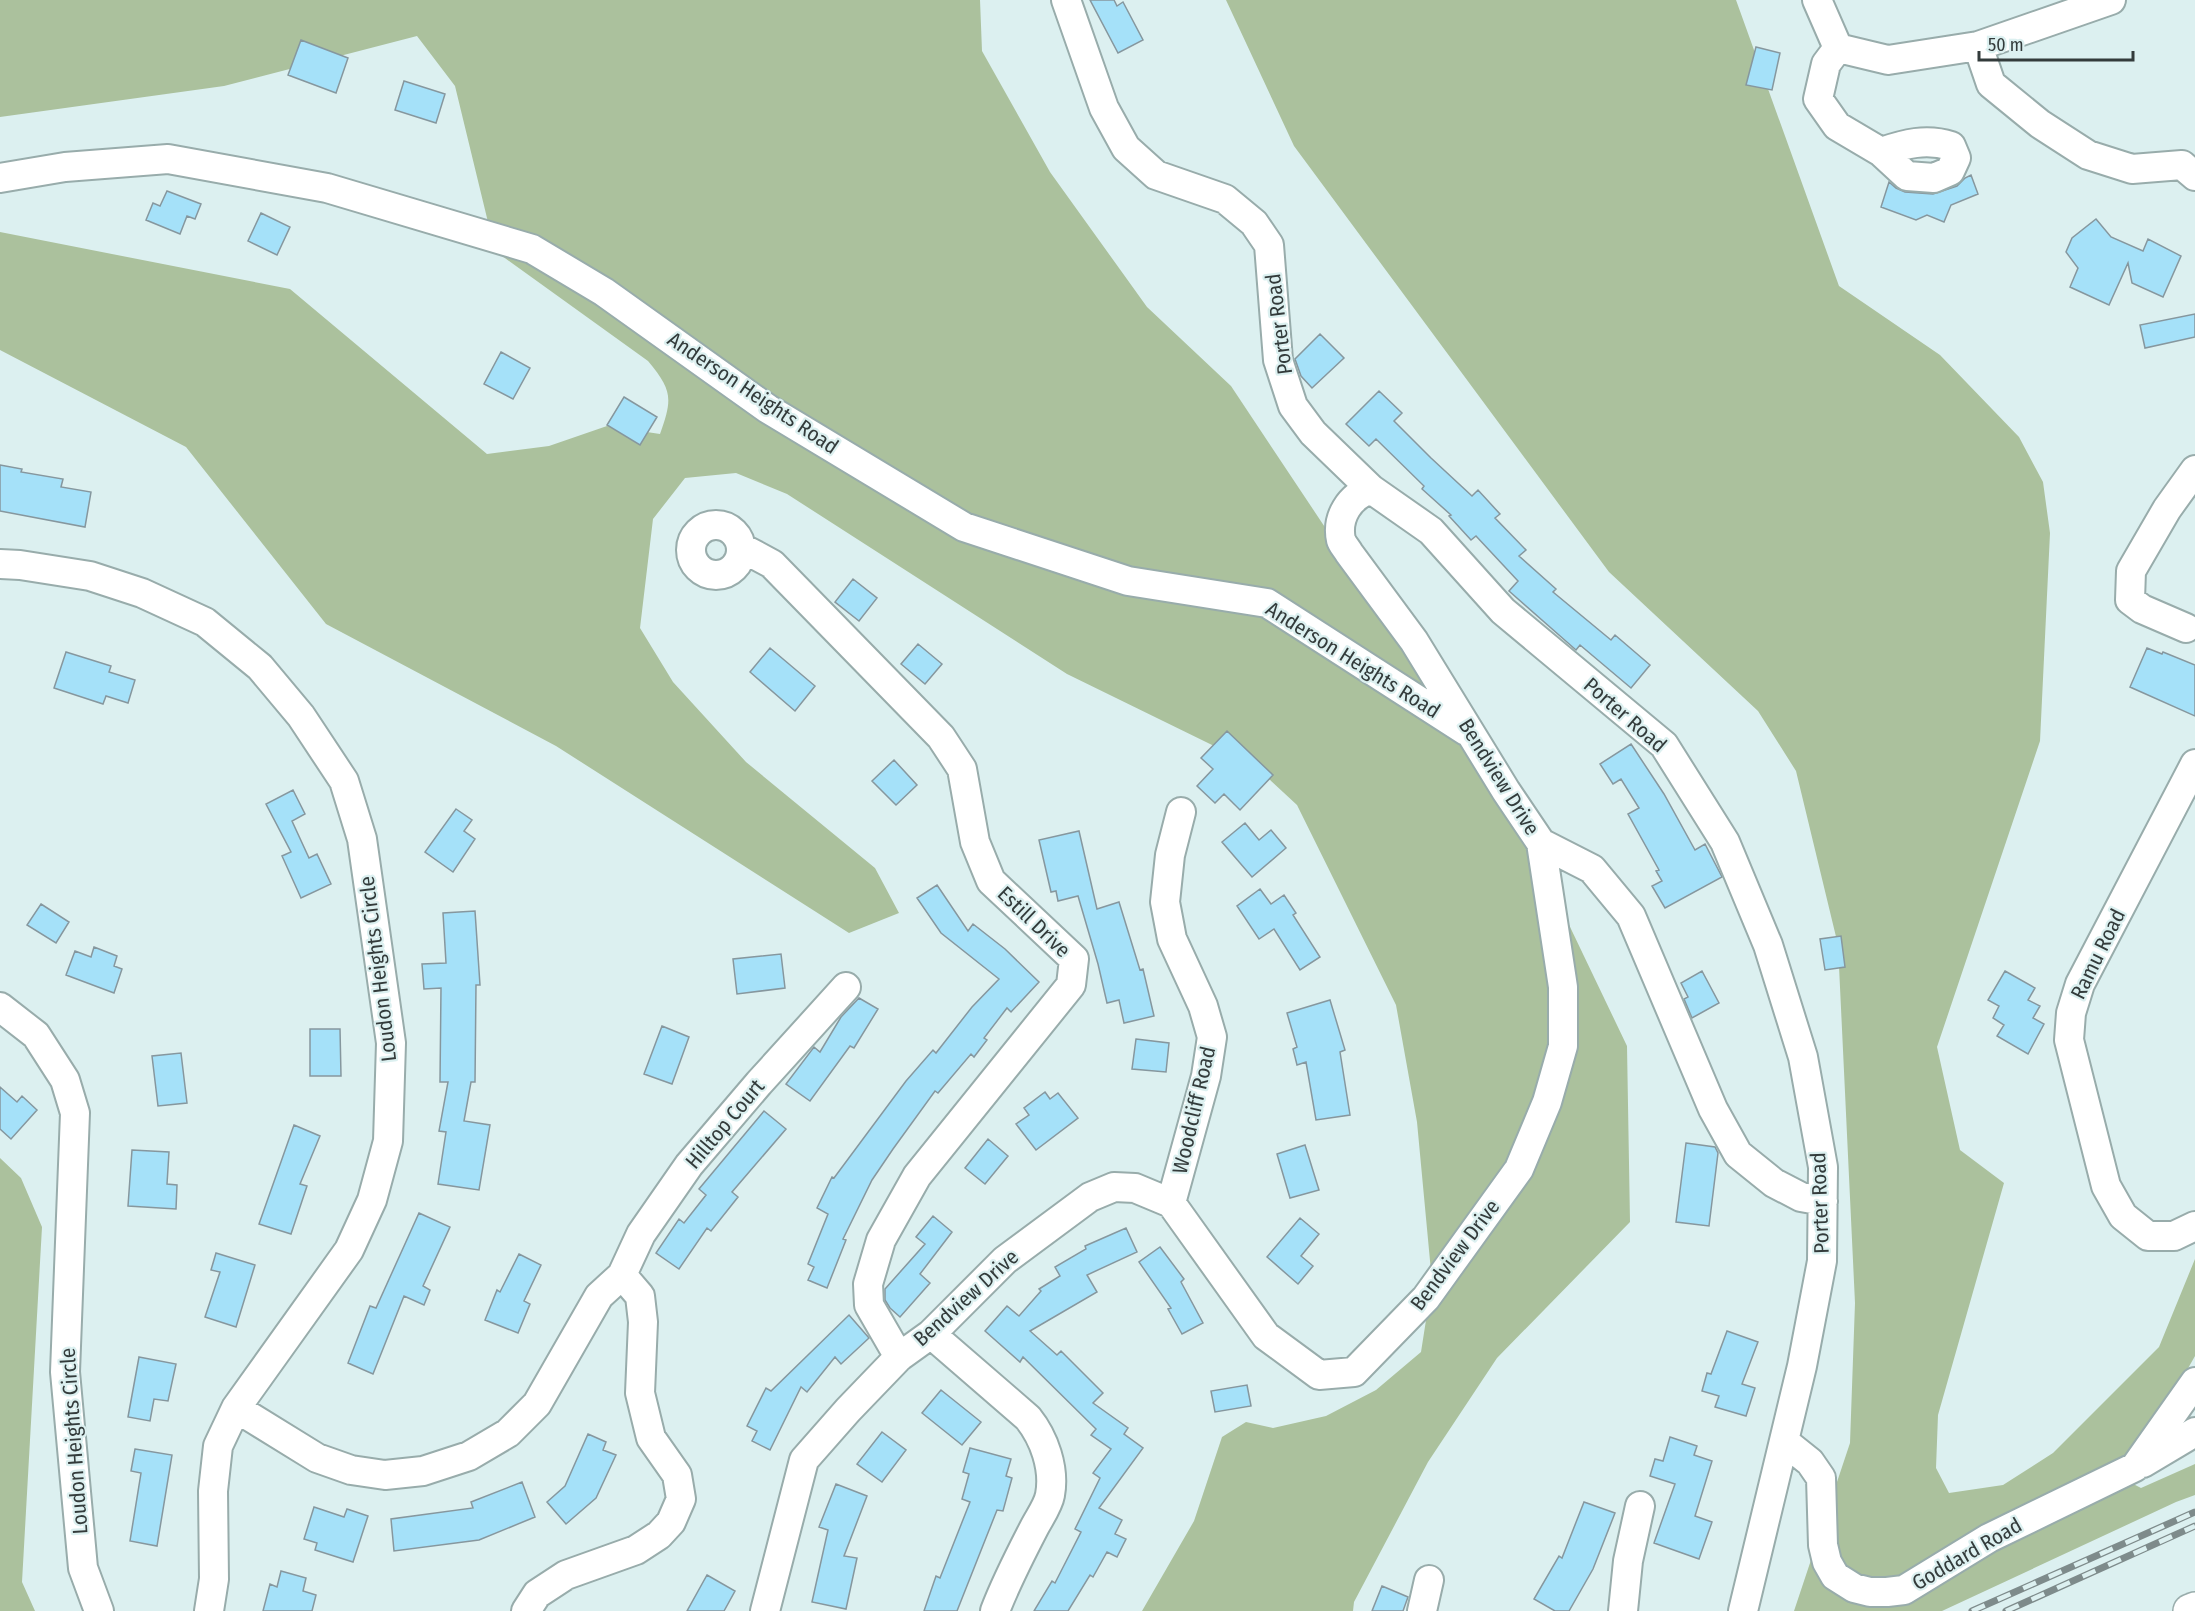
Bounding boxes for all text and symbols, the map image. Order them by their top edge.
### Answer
scale bar [1979,24,2134,62]
text: 50 m [1988,34,2024,56]
street label: Porter Road [1260,272,1298,376]
street label: Anderson Heights Road [663,326,843,460]
street label: Anderson Heights Road [1261,596,1445,724]
street label: Porter Road [1578,672,1672,758]
street label: Bendview Drive [1453,714,1545,840]
street label: Loudon Heights Circle [354,875,402,1063]
street label: Estill Drive [992,881,1076,963]
street label: Ramu Road [2065,905,2131,1003]
street label: Woodcliff Road [1167,1044,1221,1176]
street label: Hilltop Court [680,1074,770,1174]
street label: Porter Road [1805,1152,1835,1254]
street label: Bendview Drive [1405,1194,1505,1316]
street label: Bendview Drive [908,1244,1024,1352]
street label: Loudon Heights Circle [55,1347,93,1535]
street label: Goddard Road [1908,1512,2026,1596]

